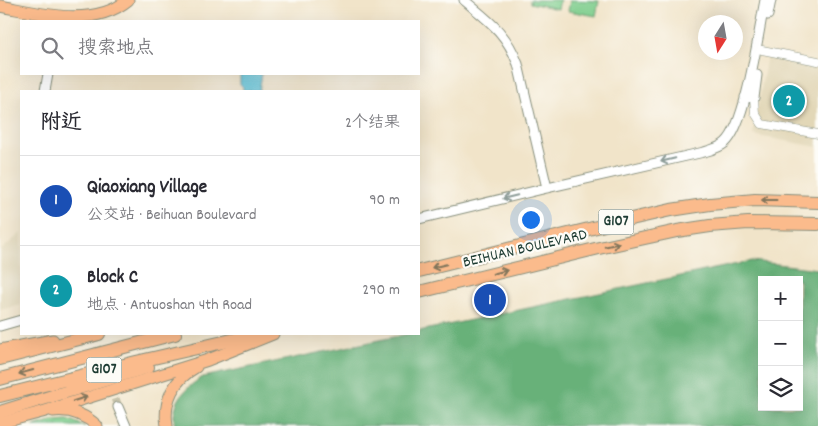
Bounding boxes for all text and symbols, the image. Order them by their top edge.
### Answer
north arrow [698,15,743,60]
search box [20,20,420,75]
icon: search [38,34,66,62]
text: 搜索地点 [78,36,154,63]
pin: 2 [773,82,805,120]
text: 附近 [40,109,82,139]
text: 2个结果 [345,112,400,135]
one-way arrow [660,156,676,165]
text: Qiaoxiang Village [87,175,207,202]
text: 1 [54,189,58,212]
text: 90 m [369,189,400,212]
one-way arrow [502,193,518,202]
one-way arrow [762,195,778,205]
text: 公交站 · Beihuan Boulevard [87,204,256,227]
your location [518,207,544,233]
road number: G107 [598,210,634,234]
street label: BEIHUAN BOULEVARD [461,224,589,274]
one-way arrow [603,240,619,249]
one-way arrow [432,262,448,271]
text: Block C [87,265,138,292]
one-way arrow [491,267,507,276]
map controls [758,276,803,411]
button: + [758,276,803,321]
text: 2 [53,279,60,302]
text: 290 m [362,279,400,302]
pin: 1 [474,281,506,319]
text: 地点 · Antuoshan 4th Road [87,294,252,317]
button: − [758,321,803,366]
road number: G107 [86,358,122,382]
button: layers [758,366,803,411]
one-way arrow [18,368,34,378]
one-way arrow [72,394,88,403]

